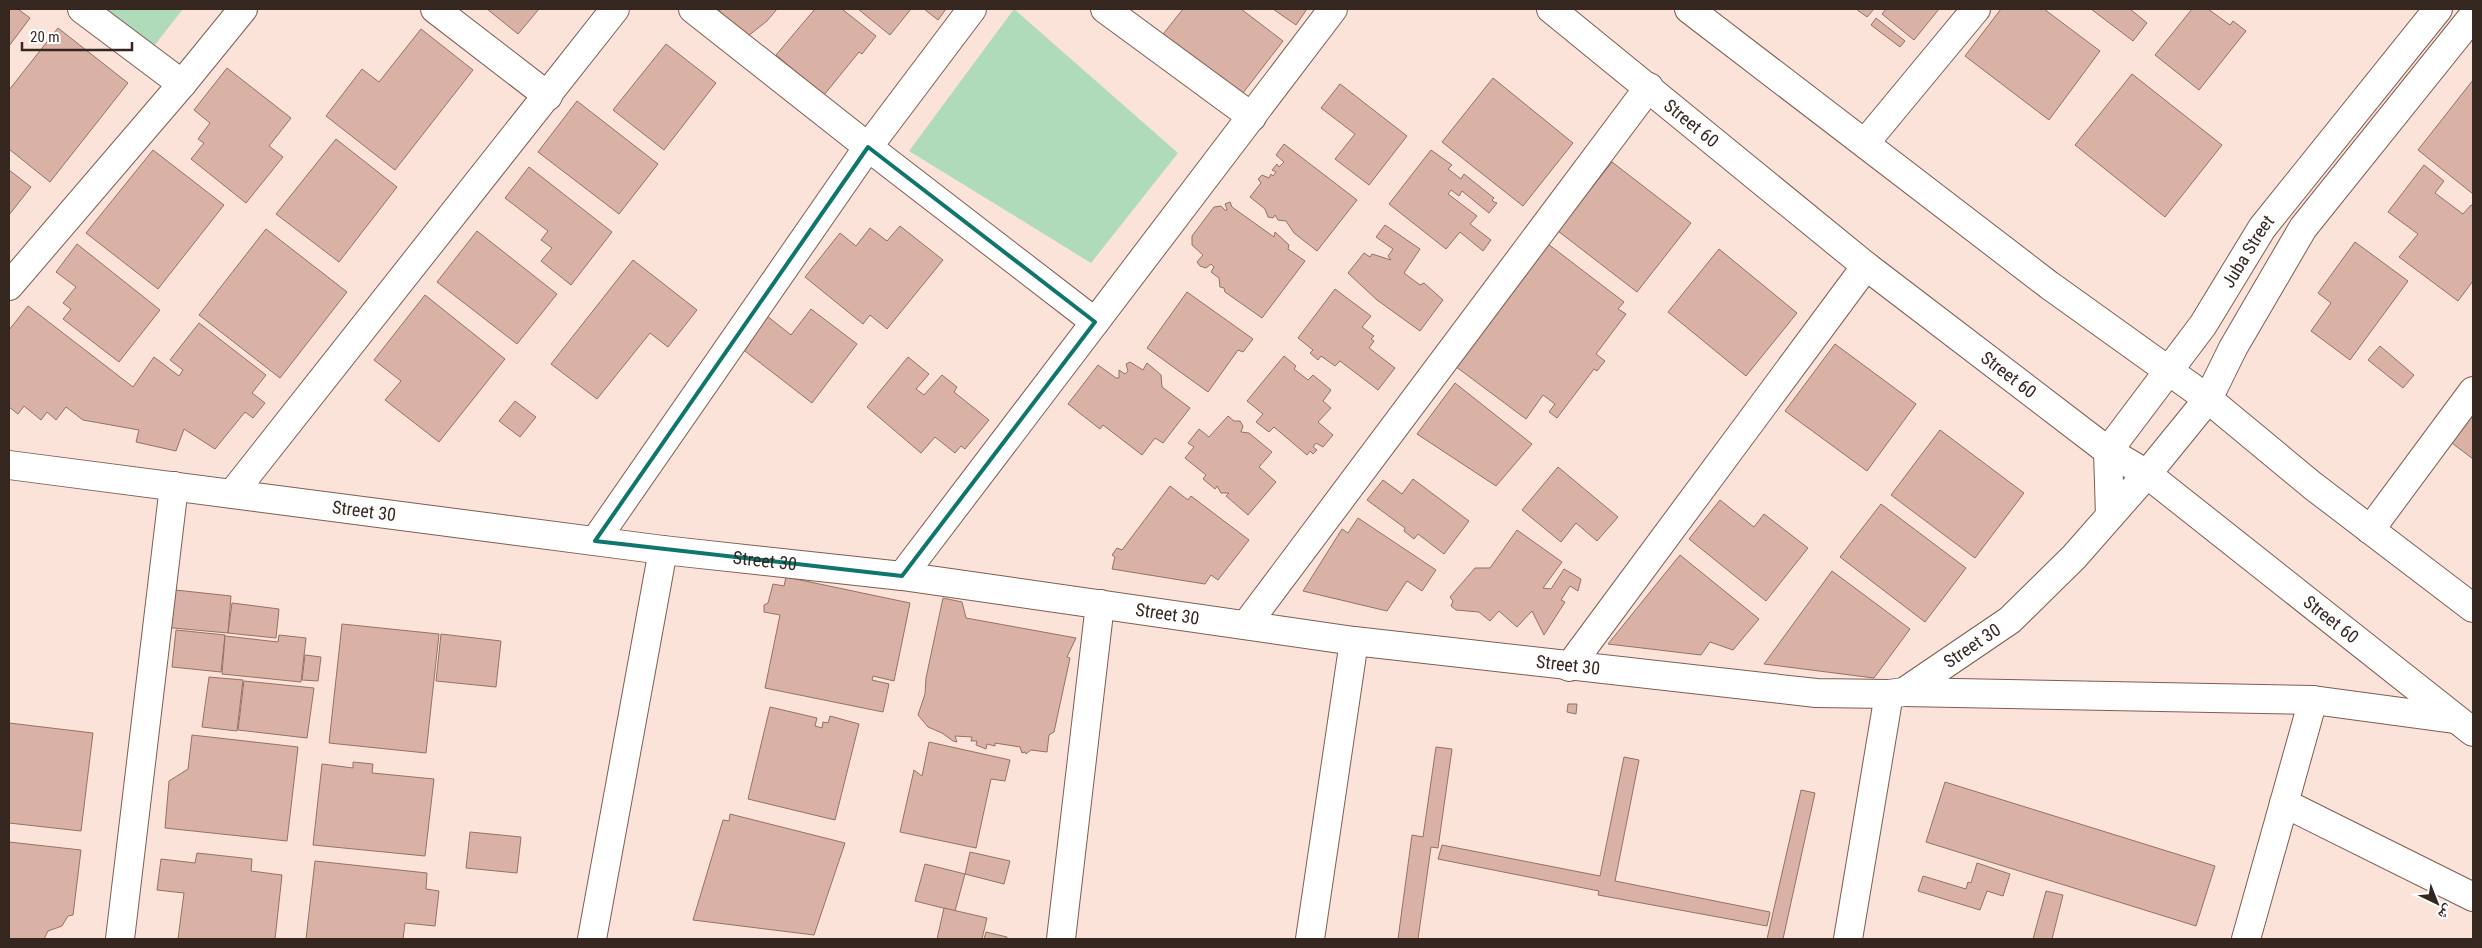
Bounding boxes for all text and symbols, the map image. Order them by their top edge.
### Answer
scale bar [22,20,132,52]
text: 20 m [30,28,60,46]
street label: Street 60 [1660,95,1723,151]
street label: Juba Street [2217,211,2278,291]
street label: Street 60 [1977,347,2041,402]
street label: Street 30 [331,496,397,525]
street label: Street 30 [732,547,798,574]
street label: Street 60 [2300,591,2363,647]
street label: Street 30 [1134,599,1201,629]
street label: Street 30 [1939,619,2004,672]
street label: Street 30 [1535,651,1601,679]
north arrow [2412,878,2462,928]
text: ش [2434,901,2457,924]

